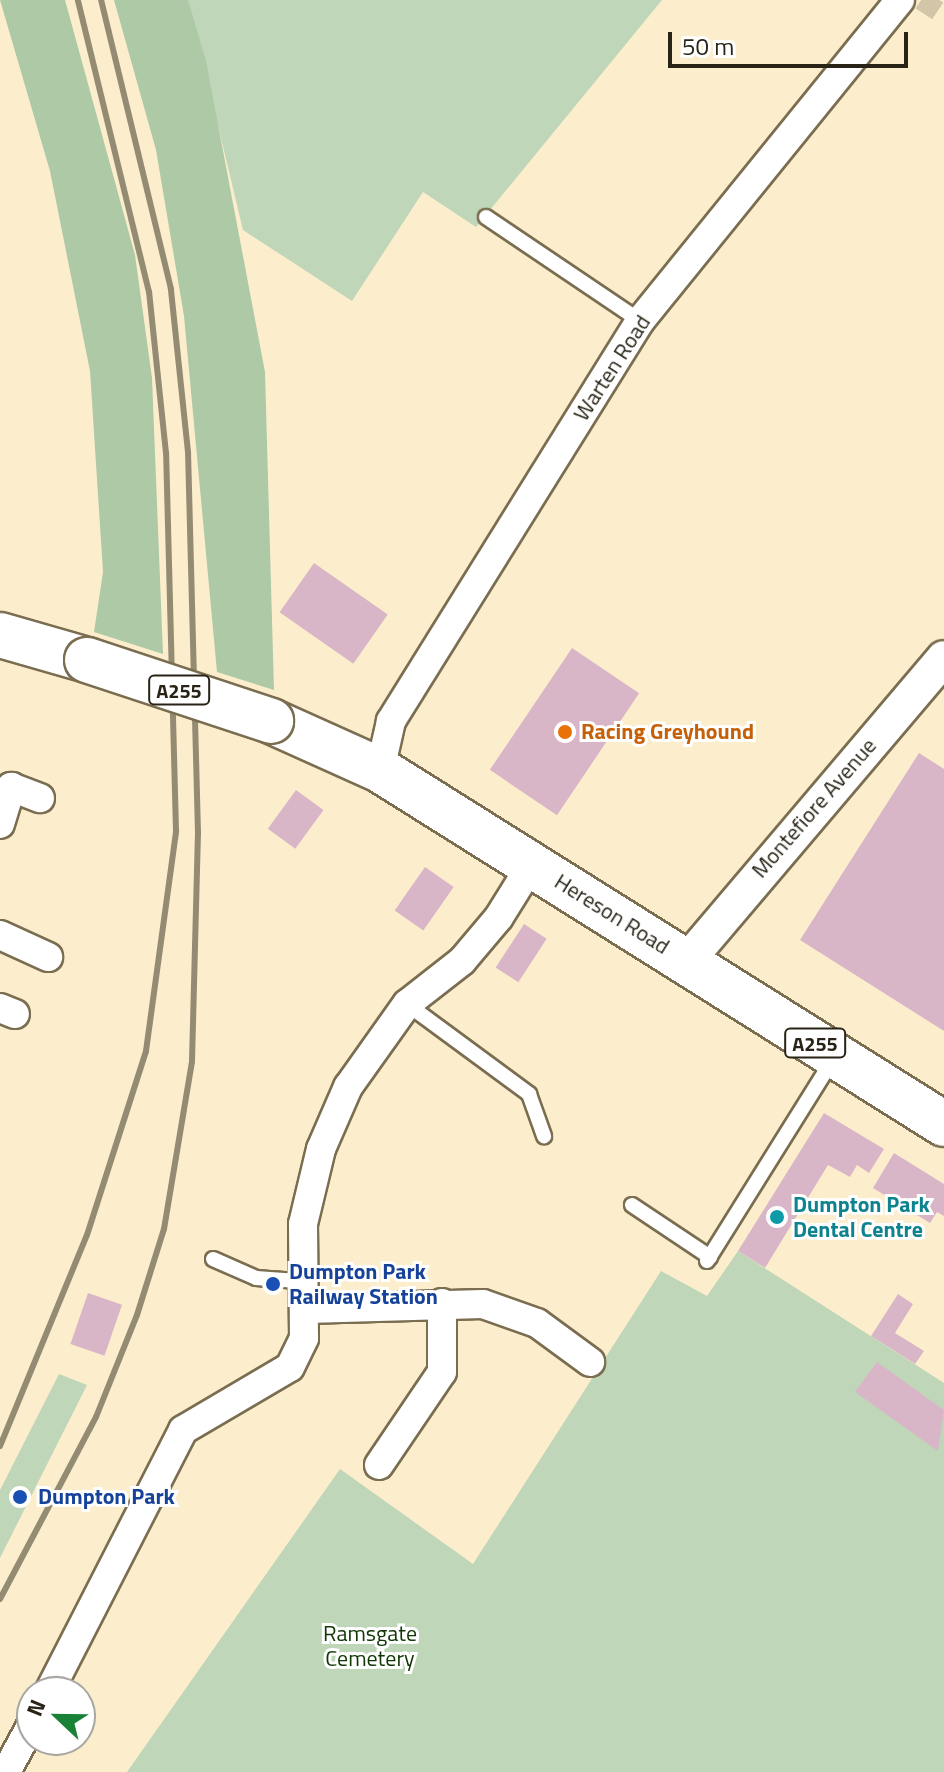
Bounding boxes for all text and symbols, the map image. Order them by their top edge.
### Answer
scale bar [672,16,912,66]
text: 50 m [682,28,734,64]
street label: Warten Road [568,310,656,426]
road number: A255 [147,674,211,706]
place label: Racing Greyhound [581,719,754,745]
marker: Racing Greyhound [556,723,574,741]
street label: Montefiore Avenue [746,733,882,883]
street label: Hereson Road [550,868,674,960]
road number: A255 [783,1027,847,1059]
place label: Dumpton Park Dental Centre [793,1191,930,1242]
marker: Dumpton Park Dental Centre [768,1208,786,1226]
place label: Dumpton Park Railway Station [289,1258,438,1310]
marker: Dumpton Park Railway Station [264,1275,282,1293]
place label: Dumpton Park [38,1484,175,1510]
marker: Dumpton Park [9,1486,31,1508]
park label: Ramsgate Cemetery [323,1620,417,1672]
north arrow [16,1676,96,1756]
text: N [17,1694,54,1721]

